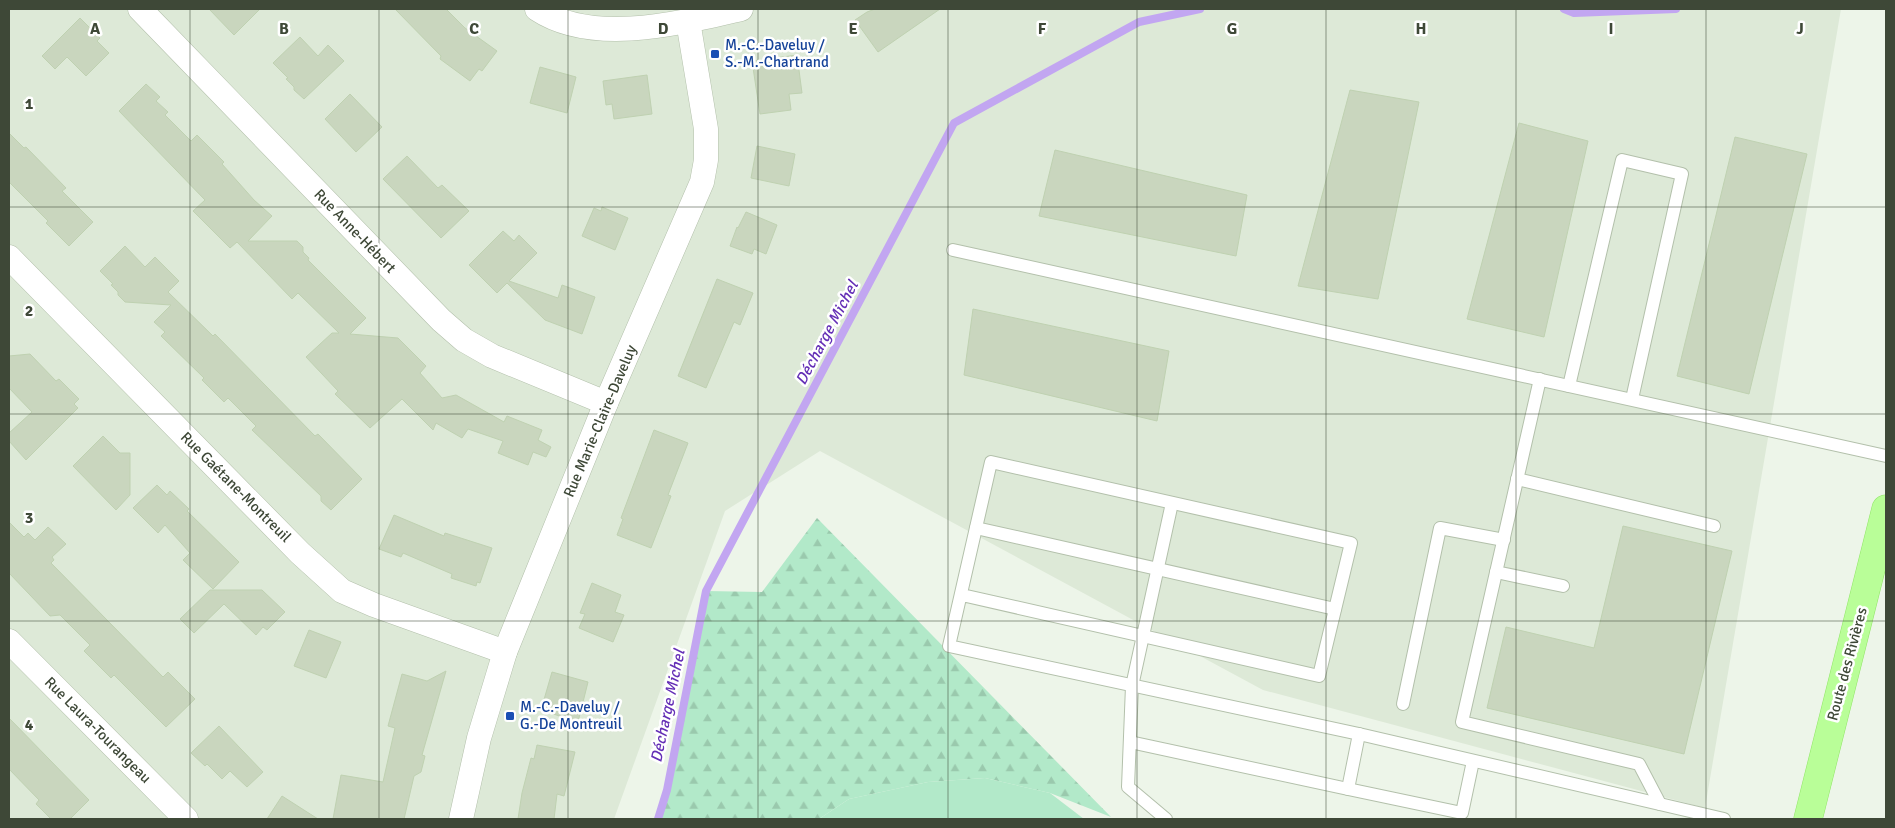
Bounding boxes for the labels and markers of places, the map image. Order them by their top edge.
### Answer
place label: M.-C.-Daveluy / S.-M.-Chartrand [725,36,829,71]
marker: M.-C.-Daveluy / S.-M.-Chartrand [709,48,721,60]
place label: M.-C.-Daveluy / G.-De Montreuil [520,698,622,733]
marker: M.-C.-Daveluy / G.-De Montreuil [504,710,516,722]

